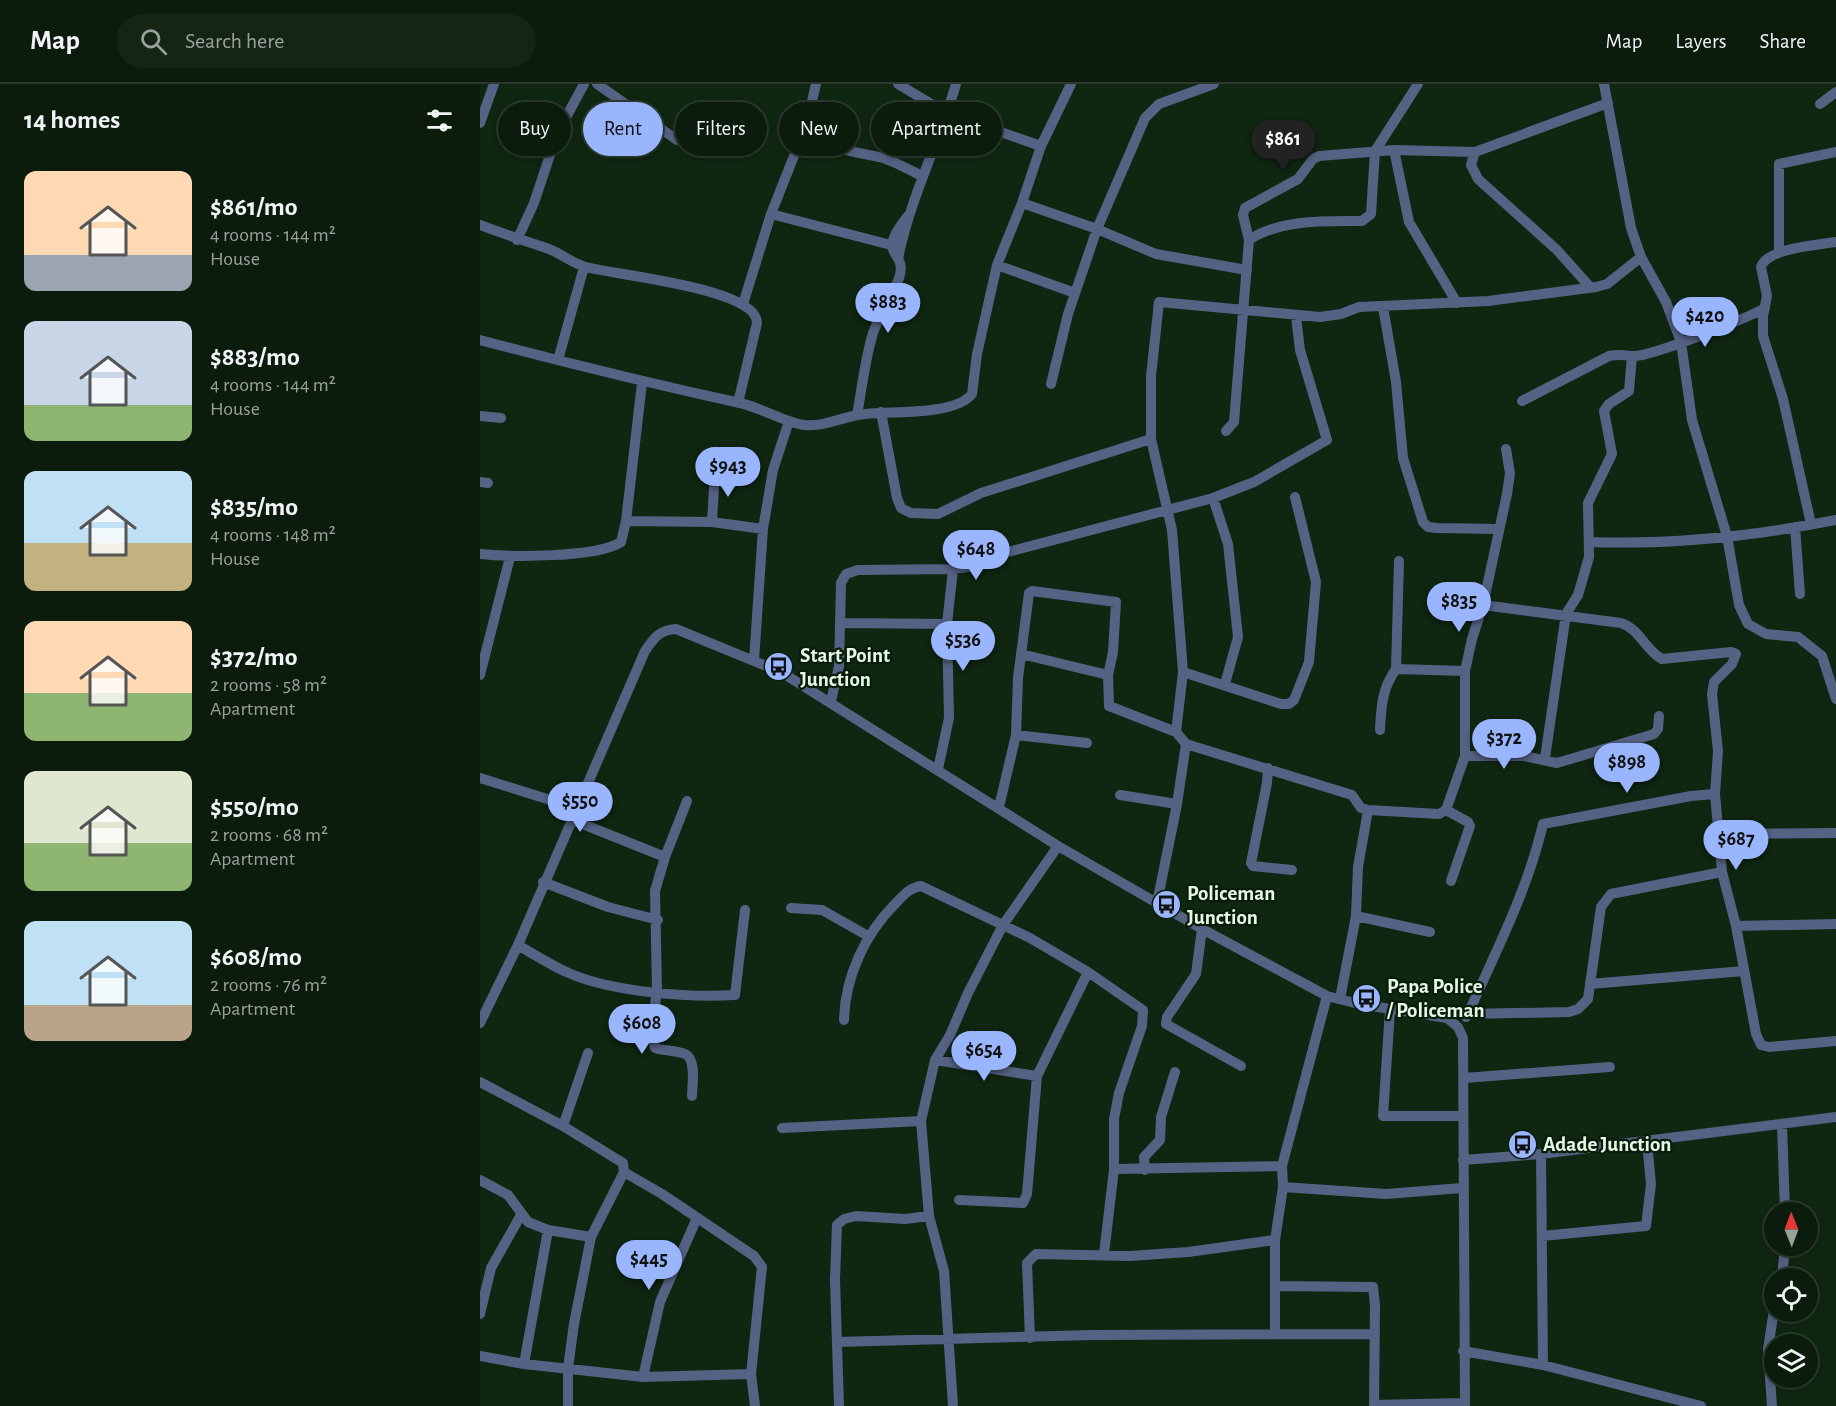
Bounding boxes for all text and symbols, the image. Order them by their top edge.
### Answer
search box [116,14,536,68]
icon: search [137,25,170,58]
text: Map [30,27,80,55]
text: Search here [185,30,284,52]
text: Map [1606,31,1642,52]
text: Layers [1675,31,1726,52]
text: Share [1759,31,1806,52]
chip: Buy [498,102,571,156]
chip: Rent [583,102,663,156]
chip: Filters [675,102,767,156]
chip: New [779,102,859,156]
chip: Apartment [871,102,1002,156]
icon: filters [423,104,456,137]
text: 14 homes [24,107,120,133]
pin: $861 [1247,120,1319,171]
text: $861 [1265,129,1301,149]
text: $861/mo [210,194,298,220]
icon: home [72,195,144,267]
text: 4 rooms · 144 m² [210,225,336,245]
text: House [210,249,260,269]
pin: $883 [852,283,924,334]
text: $883 [869,292,907,312]
pin: $420 [1669,297,1741,348]
text: $420 [1686,306,1724,326]
text: $883/mo [210,344,300,370]
icon: home [72,345,144,417]
text: 4 rooms · 144 m² [210,375,336,395]
text: House [210,399,260,419]
pin: $943 [692,447,764,498]
text: $943 [709,456,747,476]
text: $835/mo [210,494,298,520]
icon: home [72,495,144,567]
text: 4 rooms · 148 m² [210,525,336,545]
pin: $648 [940,530,1012,581]
text: $648 [957,539,995,559]
text: House [210,549,260,569]
pin: $835 [1423,582,1495,633]
text: $835 [1441,591,1477,611]
pin: $536 [927,621,999,672]
text: $536 [945,630,981,650]
text: $372/mo [210,644,298,670]
icon: home [72,645,144,717]
place label: Start Point Junction [800,645,890,690]
bus stop icon: Start Point Junction [763,651,795,683]
text: 2 rooms · 58 m² [210,675,327,695]
text: Apartment [210,699,295,719]
pin: $372 [1468,719,1540,770]
text: $372 [1486,728,1522,748]
pin: $898 [1591,743,1663,794]
text: $898 [1608,752,1646,772]
pin: $550 [544,782,616,833]
text: $550 [562,791,598,811]
text: $550/mo [210,794,299,820]
icon: home [72,795,144,867]
pin: $687 [1700,820,1772,871]
text: 2 rooms · 68 m² [210,825,328,845]
text: $687 [1717,829,1755,849]
text: Apartment [210,849,295,869]
place label: Policeman Junction [1187,883,1275,928]
bus stop icon: Policeman Junction [1150,889,1182,921]
text: $608/mo [210,944,302,970]
icon: home [72,945,144,1017]
text: 2 rooms · 76 m² [210,975,327,995]
place label: Papa Police / Policeman [1386,976,1485,1021]
bus stop icon: Papa Police / Policeman [1350,982,1382,1014]
text: Apartment [210,999,295,1019]
pin: $608 [606,1004,678,1055]
text: $608 [623,1013,661,1033]
pin: $654 [948,1031,1020,1082]
text: $654 [965,1040,1003,1060]
bus stop icon: Adade Junction [1506,1128,1538,1160]
place label: Adade Junction [1543,1134,1671,1155]
north arrow [1764,1202,1818,1256]
map controls [1764,1202,1818,1388]
pin: $445 [613,1240,685,1291]
text: $445 [630,1249,668,1269]
button: locate [1764,1268,1818,1322]
button: layers [1764,1334,1818,1388]

